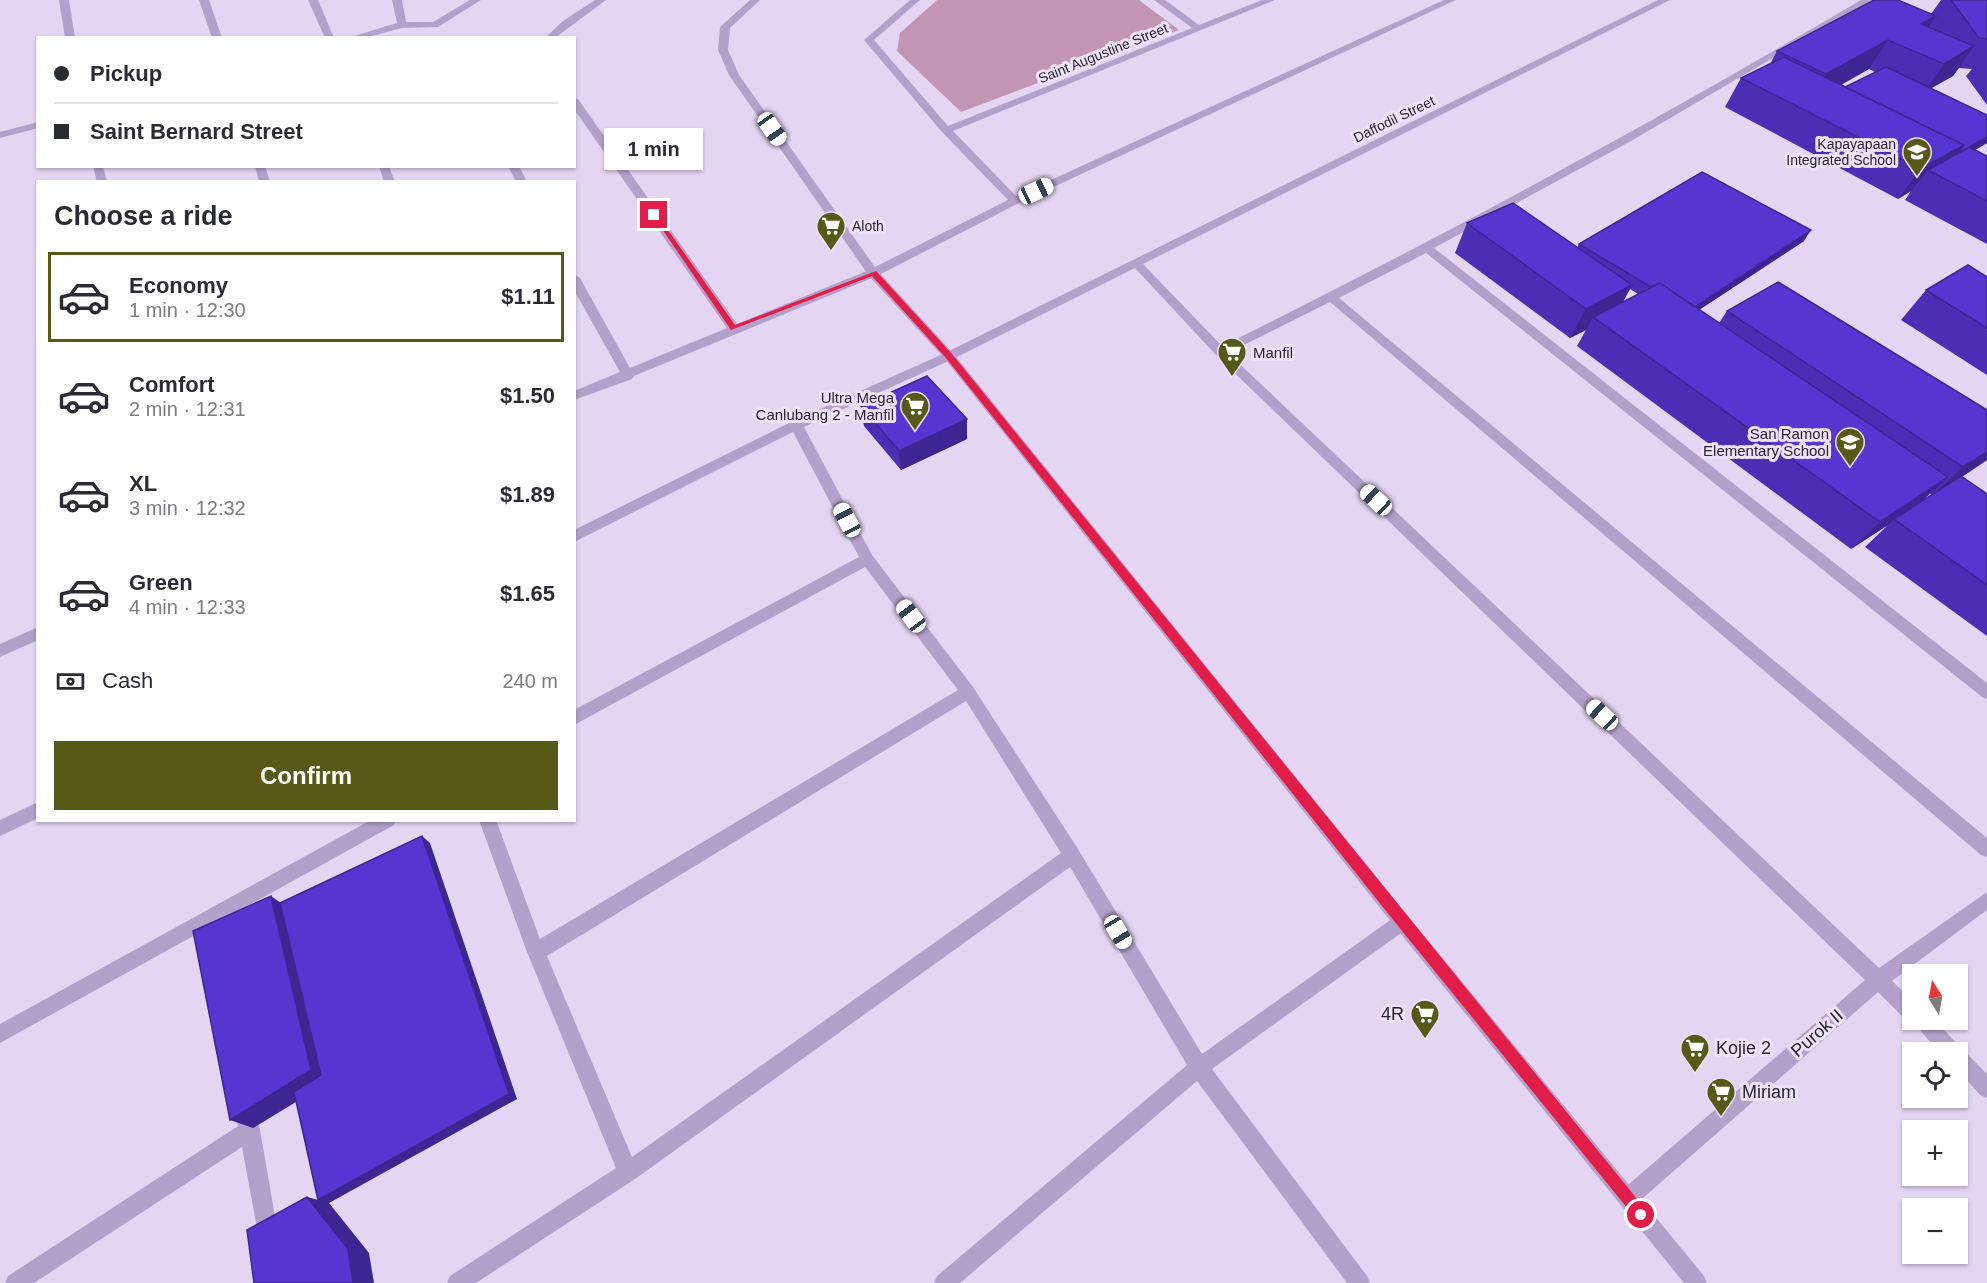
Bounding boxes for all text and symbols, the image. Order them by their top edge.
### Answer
street label: Saint Augustine Street [1036,20,1170,86]
text: Pickup [90,61,162,86]
street label: Daffodil Street [1351,92,1437,146]
car [754,109,790,149]
text: Saint Bernard Street [90,119,303,144]
callout: 1 min [604,128,704,170]
place label: Kapayapaan Integrated School [1786,136,1896,168]
school or university icon: Kapayapaan Integrated School [1901,136,1933,178]
text: 1 min [627,138,680,160]
car [1016,175,1056,207]
text: Choose a ride [54,201,233,231]
route end [640,201,667,228]
supermarket icon: Aloth [815,210,847,252]
place label: Aloth [852,218,884,234]
icon: car [57,270,111,324]
text: Economy [129,273,228,298]
text: $1.11 [501,284,555,309]
text: 1 min · 12:30 [129,299,246,321]
supermarket icon: Manfil [1216,336,1248,378]
place label: Manfil [1253,344,1293,361]
icon: car [57,369,111,423]
text: Comfort [129,372,215,397]
text: $1.50 [500,383,555,408]
place label: Ultra Mega Canlubang 2 - Manfil [756,389,895,423]
supermarket icon: Ultra Mega Canlubang 2 - Manfil [899,390,931,432]
text: 2 min · 12:31 [129,398,246,420]
place label: San Ramon Elementary School [1703,425,1829,459]
school or university icon: San Ramon Elementary School [1834,426,1866,468]
icon: car [57,468,111,522]
text: XL [129,471,157,496]
car [1357,481,1395,519]
text: $1.89 [500,482,555,507]
text: 3 min · 12:32 [129,497,246,519]
car [831,500,863,540]
icon: car [57,567,111,621]
text: Green [129,570,193,595]
text: $1.65 [500,581,555,606]
text: 4 min · 12:33 [129,596,246,618]
car [893,596,929,636]
icon: cash [54,665,87,698]
text: Cash [102,668,153,693]
text: 240 m [502,670,558,692]
car [1583,696,1621,734]
button: Confirm [54,741,558,810]
car [1101,912,1135,952]
north arrow [1902,964,1968,1030]
map controls [1902,964,1968,1264]
supermarket icon: 4R [1409,998,1441,1040]
place label: 4R [1381,1004,1404,1024]
street label: Purok II [1787,1005,1847,1061]
supermarket icon: Kojie 2 [1679,1032,1711,1074]
place label: Kojie 2 [1716,1038,1771,1058]
button: locate [1902,1042,1968,1108]
supermarket icon: Miriam [1705,1076,1737,1118]
place label: Miriam [1742,1082,1796,1102]
button: + [1902,1120,1968,1186]
button: − [1902,1198,1968,1264]
route start [1627,1201,1654,1228]

